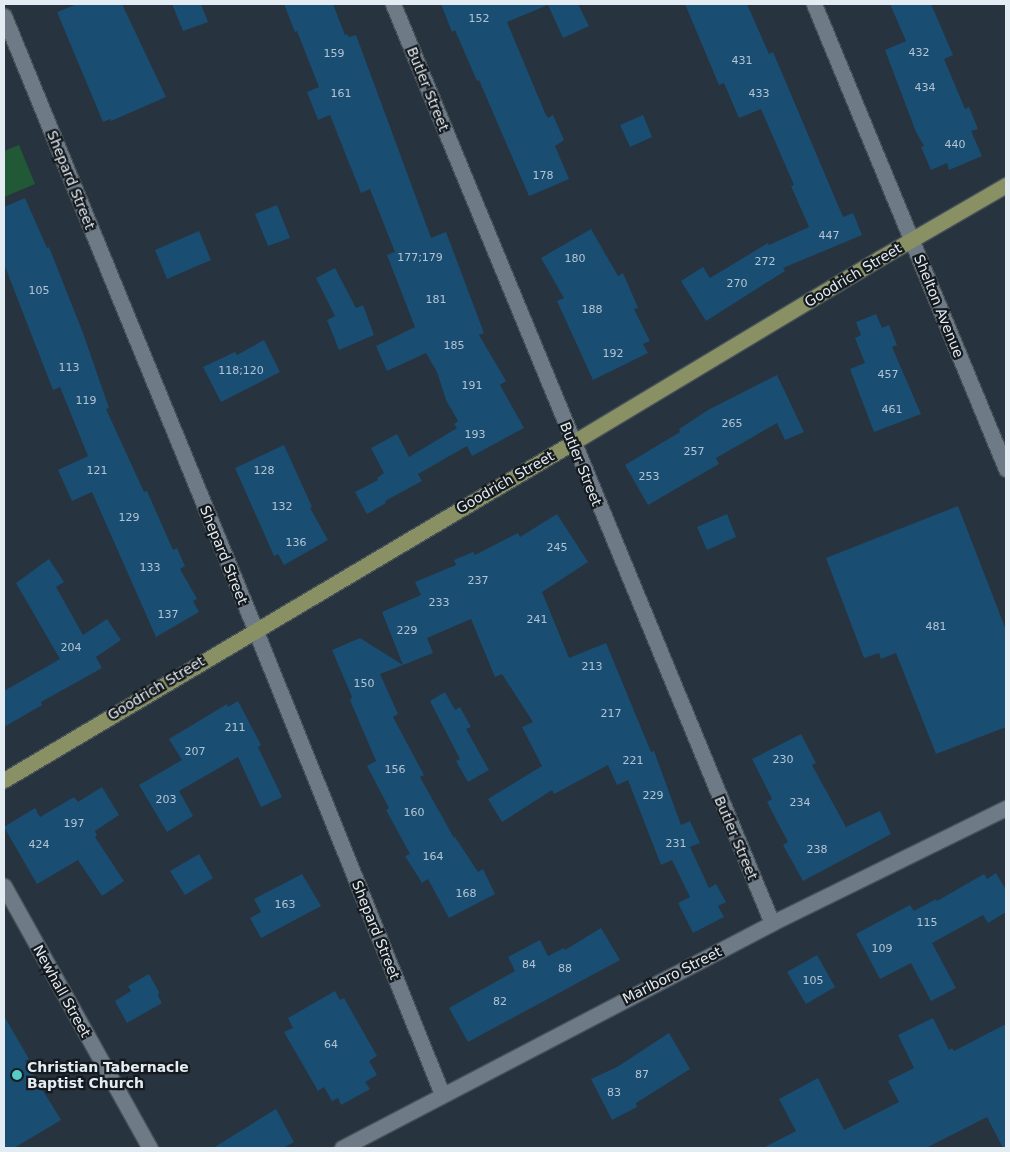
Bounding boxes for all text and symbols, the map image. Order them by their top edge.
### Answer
house number: 152 [469,12,489,26]
street label: Butler Street [404,44,452,134]
house number: 432 [909,46,929,60]
house number: 159 [324,47,344,61]
house number: 431 [732,54,752,68]
house number: 434 [915,81,935,95]
house number: 161 [331,87,351,101]
house number: 433 [749,87,769,101]
street label: Shepard Street [44,128,98,232]
house number: 440 [945,138,965,152]
house number: 178 [533,169,553,183]
house number: 447 [819,229,839,243]
street label: Goodrich Street [801,239,905,311]
house number: 177;179 [397,251,443,265]
house number: 180 [565,252,585,266]
street label: Shelton Avenue [911,252,967,360]
house number: 272 [755,255,775,269]
house number: 270 [727,277,747,291]
house number: 105 [29,284,49,298]
house number: 181 [426,293,446,307]
house number: 188 [582,303,602,317]
house number: 185 [444,339,464,353]
house number: 192 [603,347,623,361]
house number: 113 [59,361,79,375]
house number: 118;120 [218,364,264,378]
house number: 457 [878,368,898,382]
house number: 191 [462,379,482,393]
house number: 119 [76,394,96,408]
house number: 461 [882,403,902,417]
house number: 265 [722,417,742,431]
street label: Butler Street [557,419,605,509]
house number: 193 [465,428,485,442]
house number: 257 [684,445,704,459]
street label: Goodrich Street [453,447,557,517]
house number: 121 [87,464,107,478]
house number: 128 [254,464,274,478]
house number: 253 [639,470,659,484]
house number: 132 [272,500,292,514]
street label: Shepard Street [197,503,251,607]
house number: 129 [119,511,139,525]
house number: 136 [286,536,306,550]
house number: 245 [547,541,567,555]
house number: 133 [140,561,160,575]
house number: 237 [468,574,488,588]
house number: 233 [429,596,449,610]
house number: 137 [158,608,178,622]
house number: 241 [527,613,547,627]
house number: 481 [926,620,946,634]
house number: 229 [397,624,417,638]
house number: 204 [61,641,81,655]
street label: Goodrich Street [104,652,208,724]
house number: 213 [582,660,602,674]
house number: 150 [354,677,374,691]
house number: 217 [601,707,621,721]
house number: 211 [225,721,245,735]
house number: 207 [185,745,205,759]
house number: 230 [773,753,793,767]
house number: 221 [623,754,643,768]
house number: 156 [385,763,405,777]
house number: 229 [643,789,663,803]
house number: 203 [156,793,176,807]
street label: Butler Street [711,794,761,882]
house number: 234 [790,796,810,810]
house number: 160 [404,806,424,820]
house number: 197 [64,817,84,831]
house number: 231 [666,837,686,851]
house number: 424 [29,838,49,852]
house number: 238 [807,843,827,857]
house number: 164 [423,850,443,864]
street label: Shepard Street [349,878,403,982]
house number: 168 [456,887,476,901]
house number: 163 [275,898,295,912]
house number: 115 [917,916,937,930]
street label: Newhall Street [30,942,94,1040]
house number: 109 [872,942,892,956]
street label: Marlboro Street [620,943,724,1007]
house number: 84 [522,958,536,972]
house number: 88 [558,962,572,976]
house number: 105 [803,974,823,988]
house number: 82 [493,995,507,1009]
house number: 64 [324,1038,338,1052]
place label: Christian Tabernacle Baptist Church [27,1059,189,1092]
house number: 87 [635,1068,649,1082]
marker: Christian Tabernacle Baptist Church [11,1069,23,1081]
house number: 83 [607,1086,621,1100]

